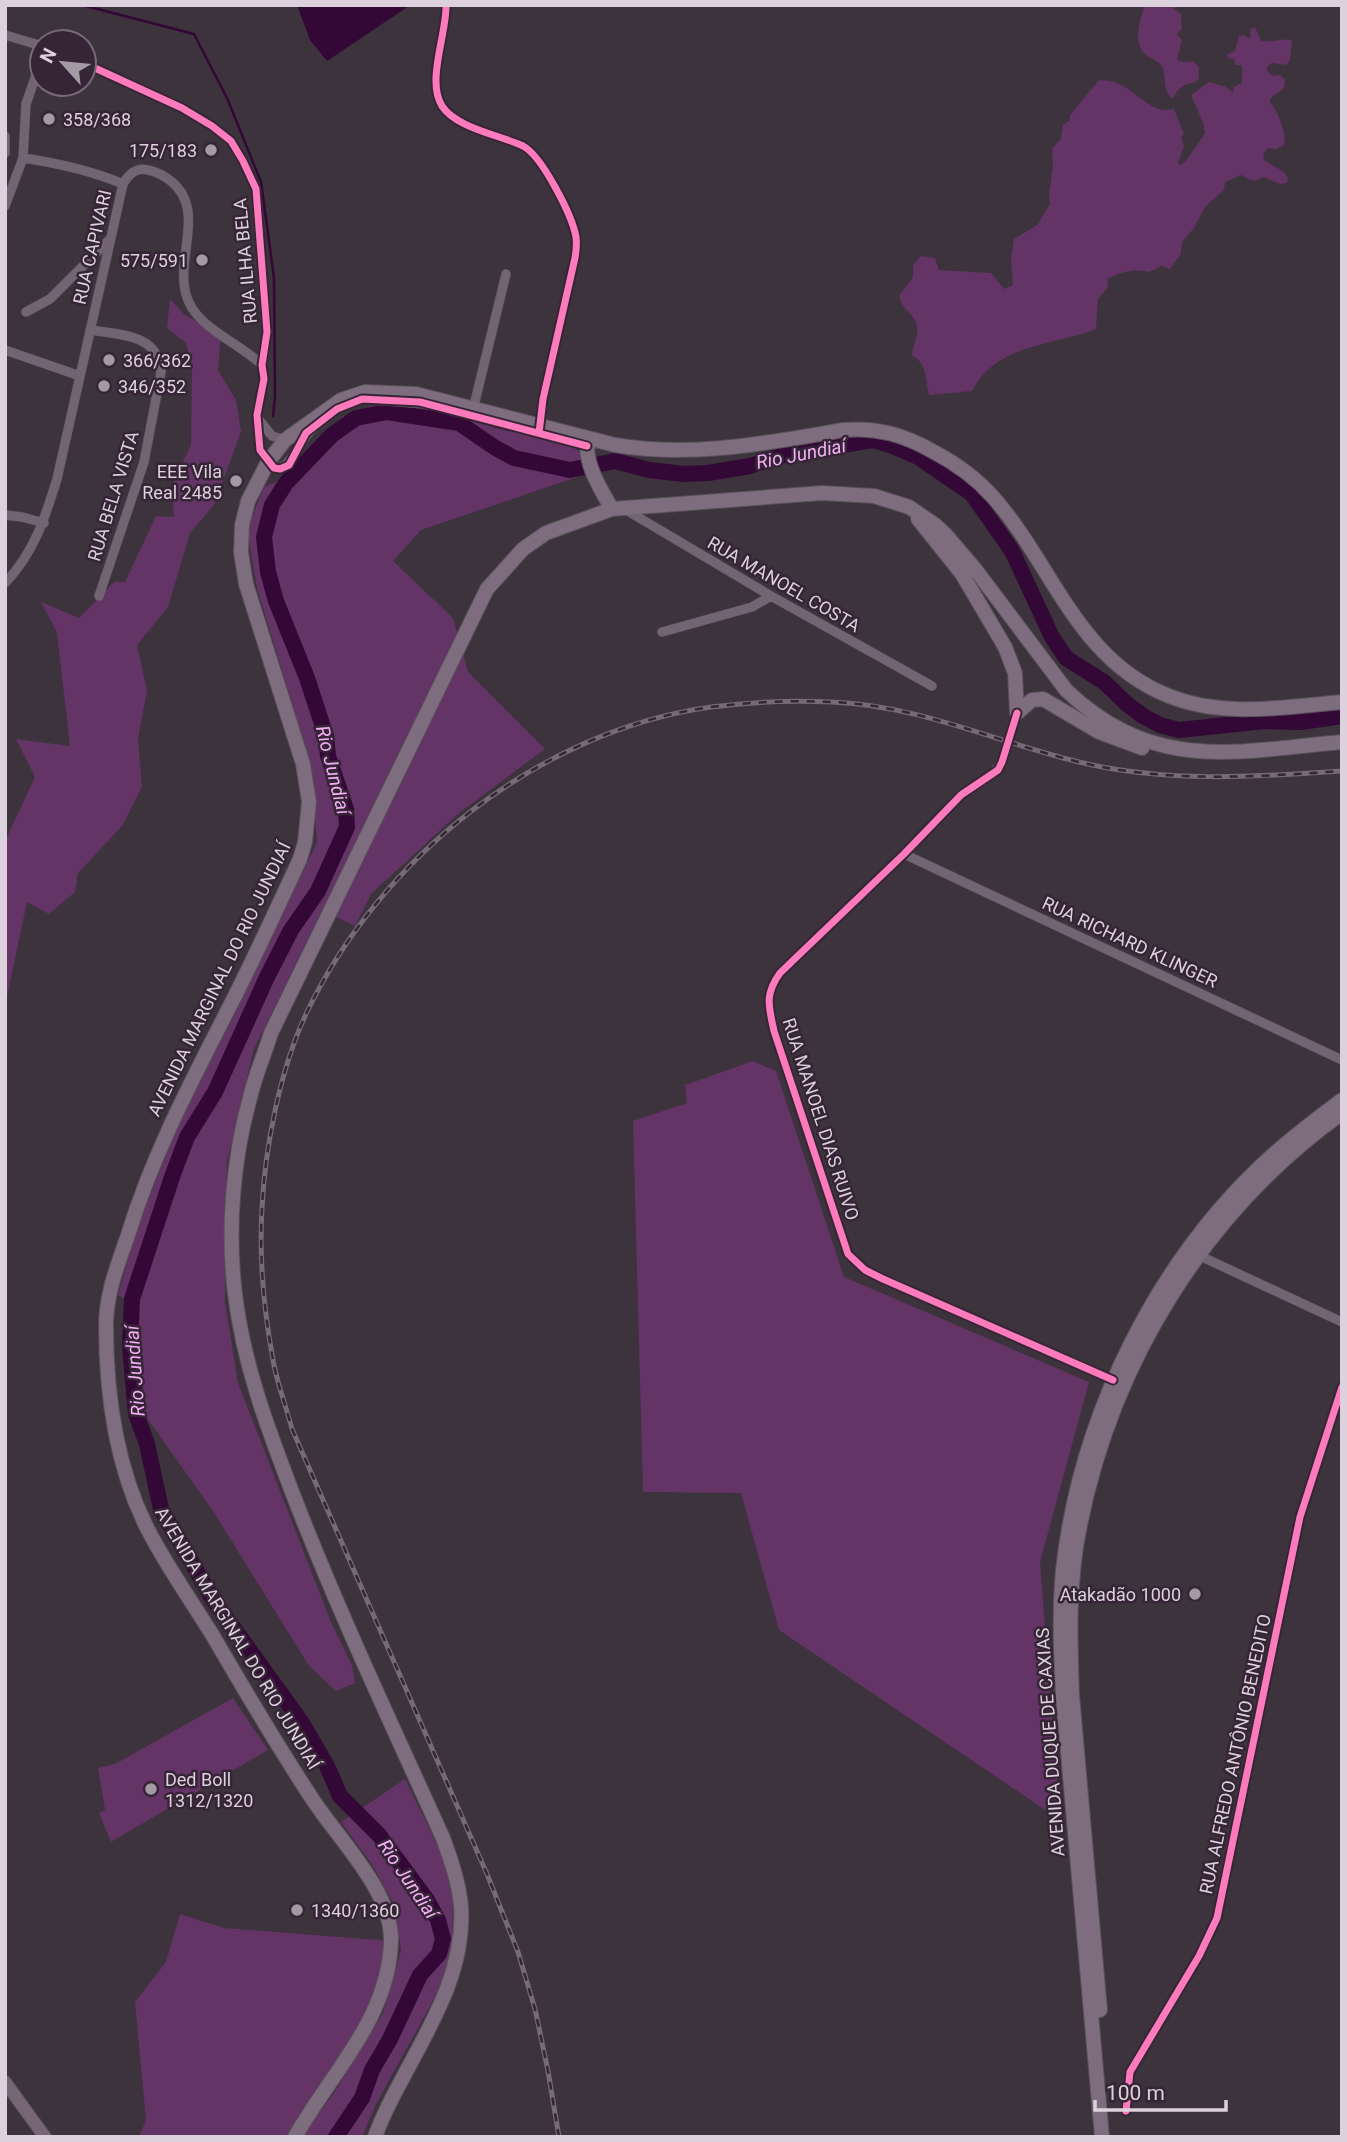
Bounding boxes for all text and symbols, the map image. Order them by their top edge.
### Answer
north arrow [28,28,98,98]
text: N [35,44,62,67]
place label: 358/368 [63,109,131,130]
marker: 358/368 [41,111,57,127]
place label: 175/183 [129,140,197,161]
marker: 175/183 [203,142,219,158]
street label: RUA CAPIVARI [69,188,115,306]
street label: RUA ILHA BELA [229,197,261,324]
place label: 575/591 [120,250,188,271]
marker: 575/591 [194,252,210,268]
place label: 366/362 [123,350,191,371]
marker: 366/362 [101,352,117,368]
place label: 346/352 [118,376,186,397]
marker: 346/352 [96,378,112,394]
street label: RUA BELA VISTA [83,428,143,564]
water label: Rio Jundiaí [754,434,850,474]
place label: EEE Vila Real 2485 [142,461,222,503]
marker: EEE Vila Real 2485 [228,473,244,489]
street label: RUA MANOEL COSTA [704,532,864,636]
water label: Rio Jundiaí [311,723,356,819]
street label: AVENIDA MARGINAL DO RIO JUNDIAÍ [143,837,295,1120]
street label: RUA RICHARD KLINGER [1039,892,1221,992]
street label: RUA MANOEL DIAS RUIVO [778,1015,864,1223]
water label: Rio Jundiaí [120,1322,150,1417]
street label: AVENIDA MARGINAL DO RIO JUNDIAÍ [151,1503,325,1774]
place label: Atakadão 1000 [1060,1584,1181,1605]
marker: Atakadão 1000 [1187,1586,1203,1602]
street label: RUA ALFREDO ANTÔNIO BENEDITO [1195,1612,1275,1896]
street label: AVENIDA DUQUE DE CAXIAS [1032,1627,1068,1857]
place label: Ded Boll 1312/1320 [165,1769,253,1811]
marker: Ded Boll 1312/1320 [143,1781,159,1797]
water label: Rio Jundiaí [373,1835,444,1925]
place label: 1340/1360 [311,1900,399,1921]
marker: 1340/1360 [289,1902,305,1918]
scale bar [1095,2068,1226,2112]
text: 100 m [1106,2081,1165,2105]

